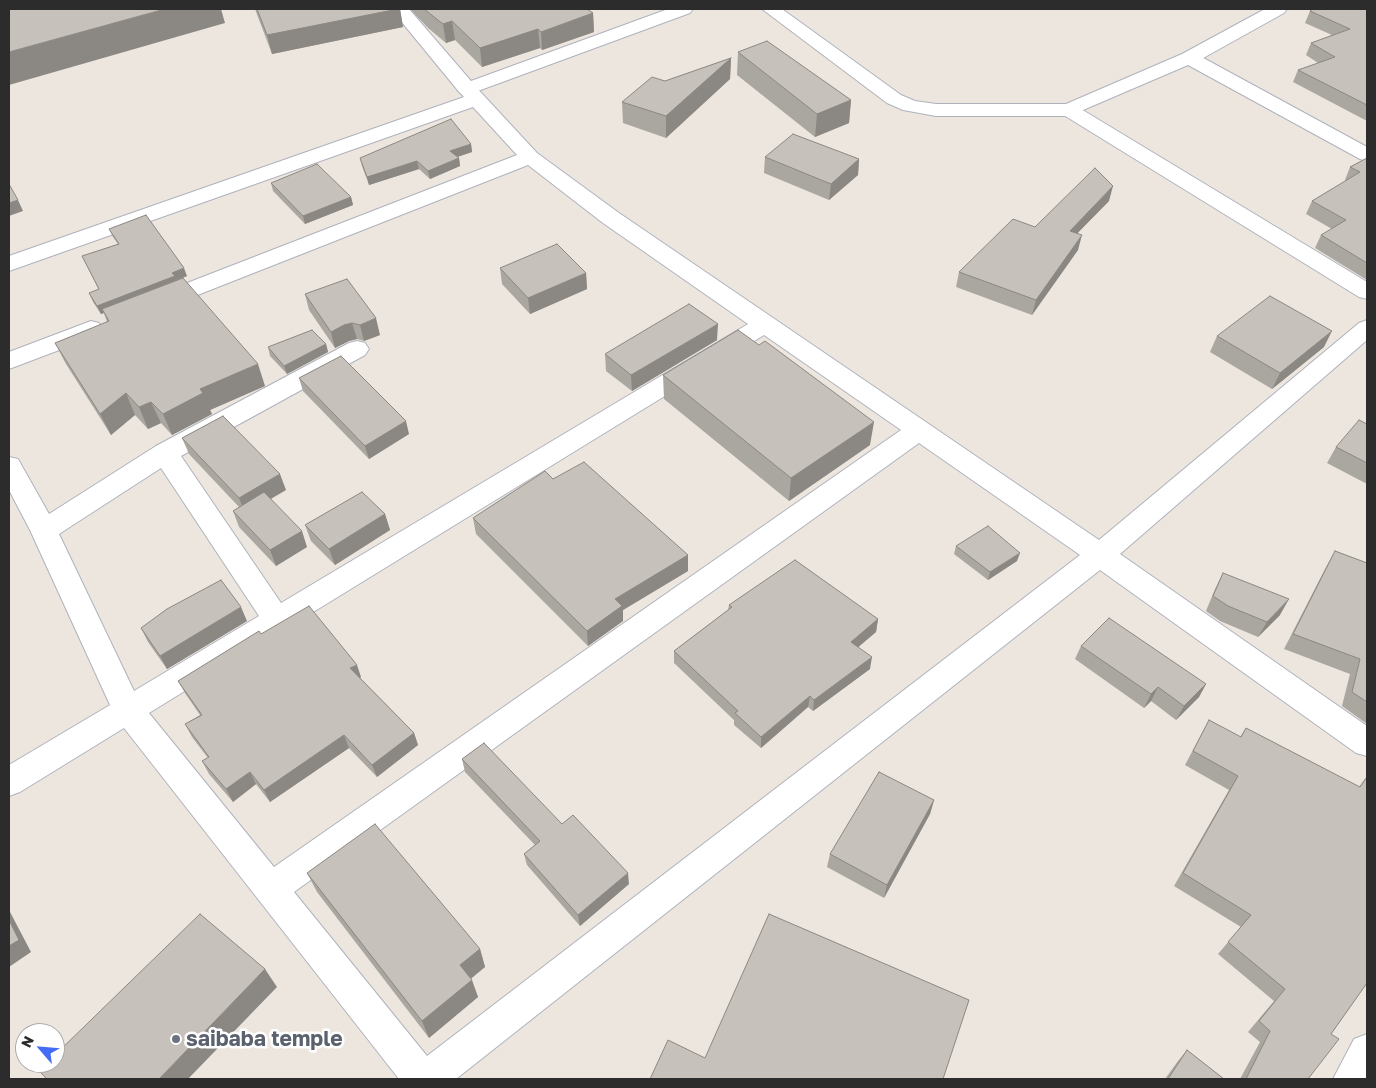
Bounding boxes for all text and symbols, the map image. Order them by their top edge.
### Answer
north arrow [15,1023,65,1073]
place label: saibaba temple [186,1026,343,1052]
text: N [17,1033,37,1050]
marker: saibaba temple [170,1033,182,1045]

